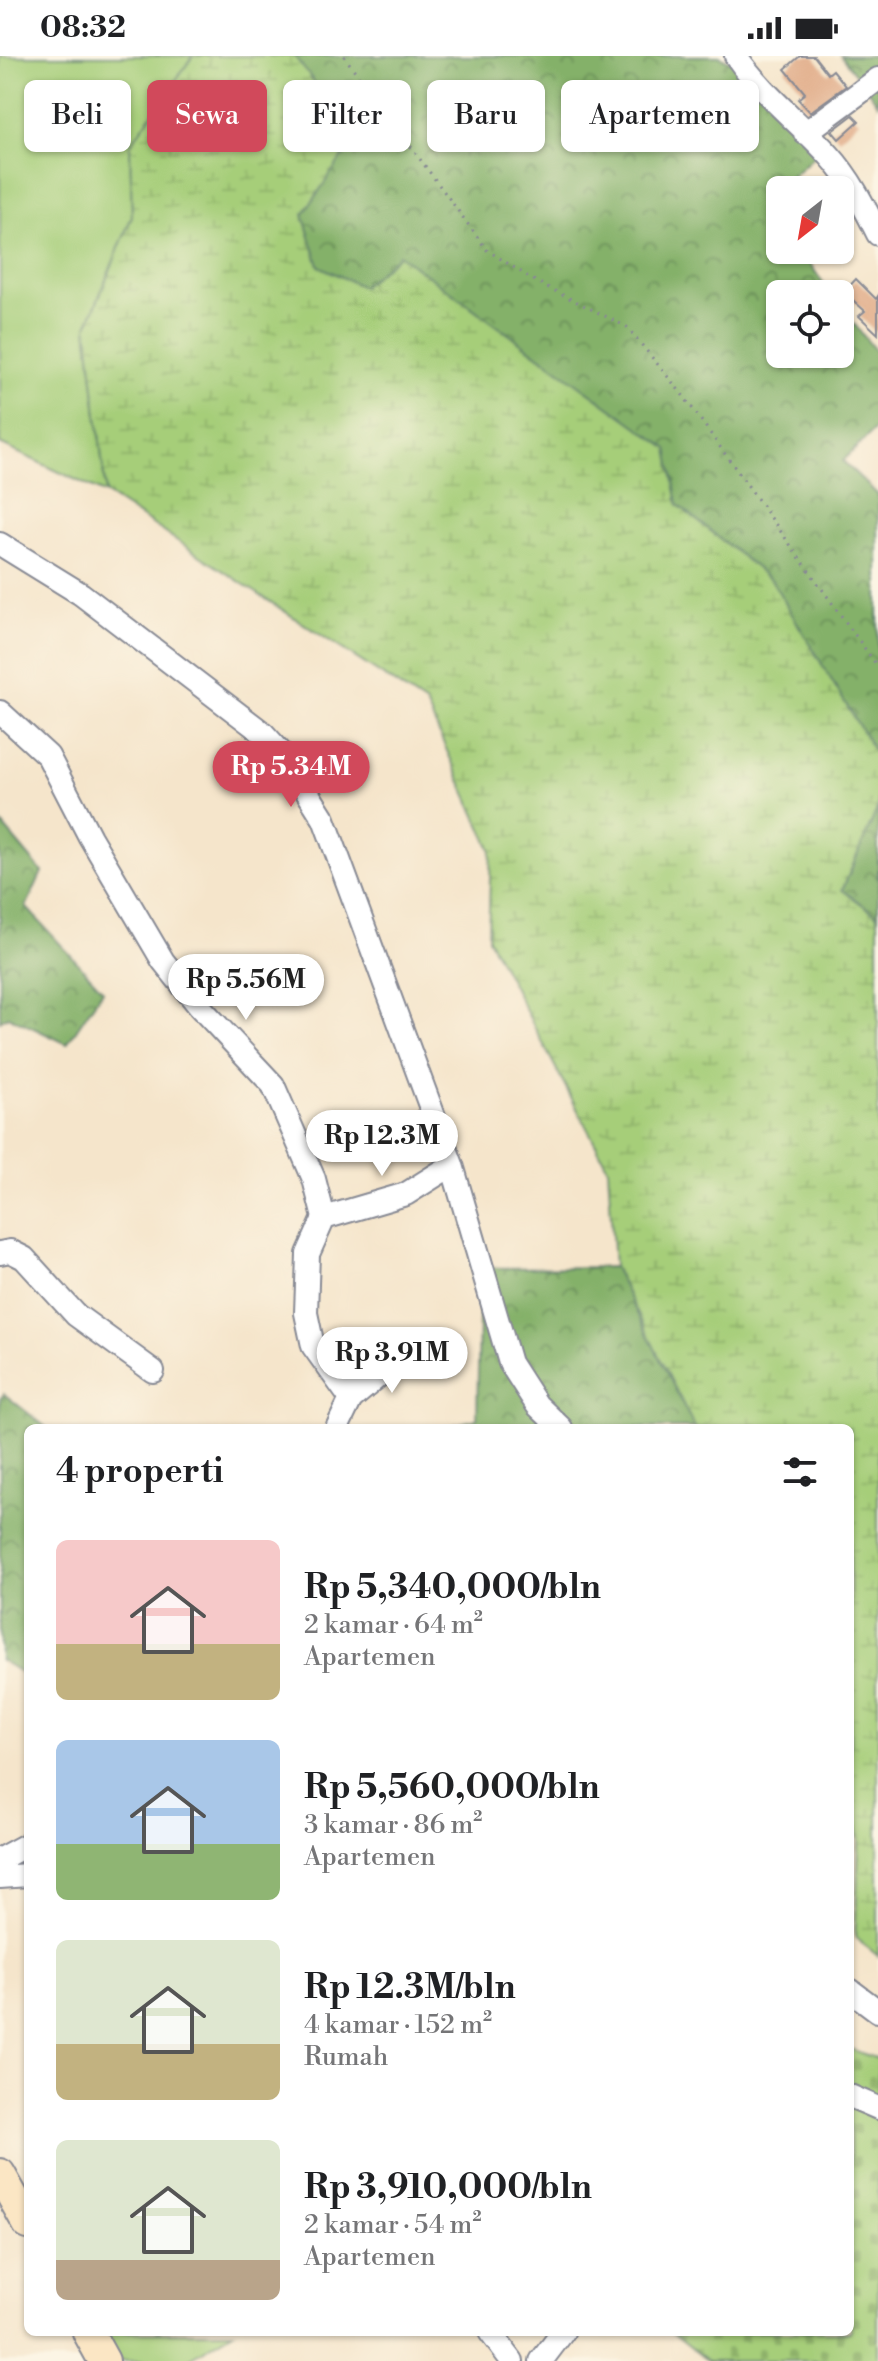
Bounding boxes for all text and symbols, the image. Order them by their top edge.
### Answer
text: 08:32 [40,9,126,47]
chip: Beli [24,80,131,152]
chip: Sewa [147,80,267,152]
chip: Filter [283,80,411,152]
chip: Baru [427,80,545,152]
chip: Apartemen [561,80,759,152]
north arrow [766,176,854,264]
map controls [766,176,854,368]
button: locate [766,280,854,368]
pin: Rp 5.34M [208,741,374,809]
text: Rp 5.34M [231,751,351,783]
pin: Rp 5.56M [163,954,329,1022]
text: Rp 5.56M [186,964,306,996]
pin: Rp 12.3M [299,1110,465,1178]
text: Rp 12.3M [324,1120,440,1152]
pin: Rp 3.91M [309,1327,475,1395]
text: Rp 3.91M [335,1337,449,1369]
icon: filters [778,1450,822,1494]
text: 4 properti [56,1451,224,1493]
text: Rp 5,340,000/bln [304,1567,601,1609]
icon: home [120,1572,216,1668]
text: 2 kamar · 64 m² [304,1609,483,1641]
text: Apartemen [304,1641,436,1673]
text: Rp 5,560,000/bln [304,1767,600,1809]
icon: home [120,1772,216,1868]
text: 3 kamar · 86 m² [304,1809,482,1841]
text: Apartemen [304,1841,436,1873]
text: Rp 12.3M/bln [304,1967,516,2009]
icon: home [120,1972,216,2068]
text: 4 kamar · 152 m² [304,2009,492,2041]
text: Rumah [304,2041,388,2073]
text: Rp 3,910,000/bln [304,2167,592,2209]
icon: home [120,2172,216,2268]
text: 2 kamar · 54 m² [304,2209,481,2241]
text: Apartemen [304,2241,436,2273]

